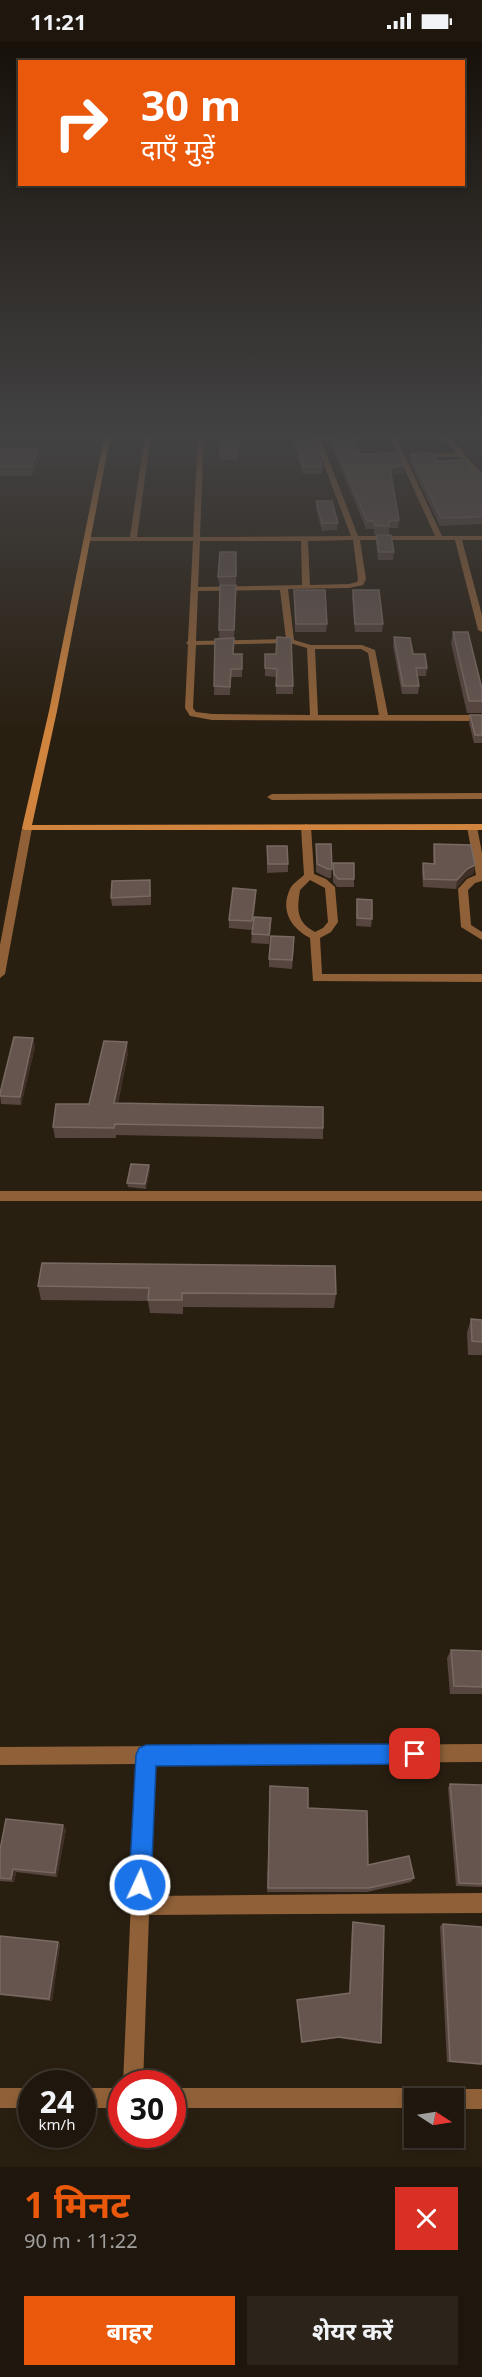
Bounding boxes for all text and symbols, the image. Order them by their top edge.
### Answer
text: 11:21 [30,6,87,36]
text: 30 m [141,76,241,133]
icon: right [42,84,120,162]
text: दाएँ मुड़ें [141,130,215,167]
pin [389,1728,440,1779]
icon: arrive [398,1737,431,1770]
position arrow [108,1853,172,1917]
speed limit sign: 30 [108,2070,186,2148]
text: 24 [40,2081,74,2122]
north arrow [404,2088,464,2148]
map controls [404,2088,464,2148]
text: km/h [39,2114,75,2134]
text: 1 मिनट [24,2180,130,2229]
button: close [395,2187,458,2250]
text: 90 m · 11:22 [24,2227,138,2254]
button: बाहर [24,2296,235,2365]
button: शेयर करें [247,2296,458,2365]

